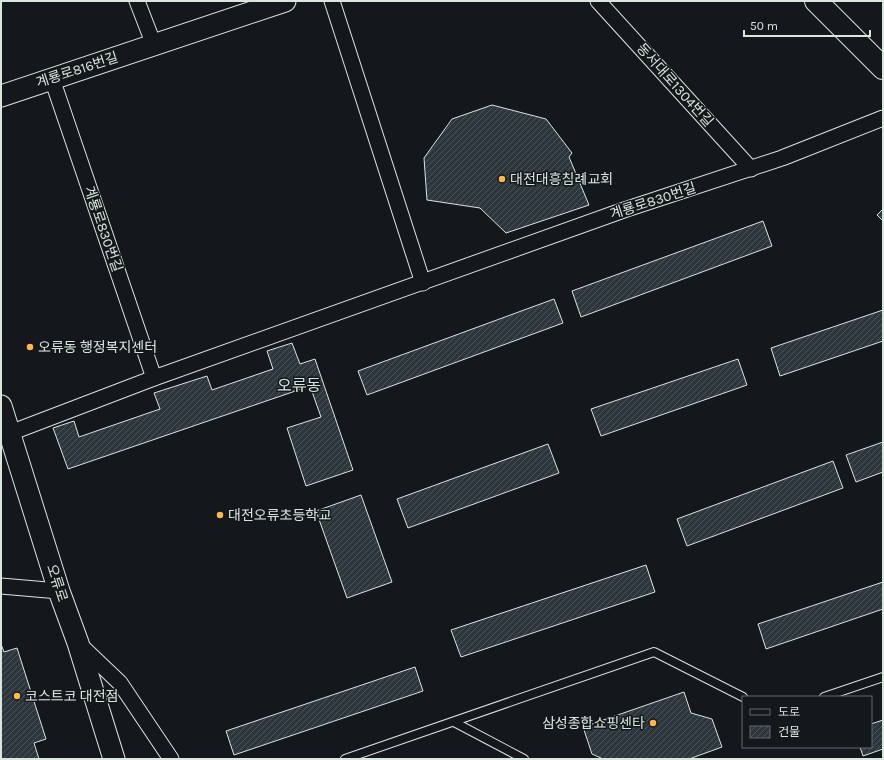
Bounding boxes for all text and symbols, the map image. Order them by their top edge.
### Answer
scale bar [744,12,870,38]
text: 50 m [750,19,778,33]
street label: 동서대로1304번길 [633,40,717,130]
street label: 계룡로816번길 [34,49,120,91]
place label: 대전대흥침례교회 [510,171,613,188]
marker: 대전대흥침례교회 [497,174,507,184]
street label: 계룡로830번길 [608,179,698,223]
street label: 계룡로830번길 [80,184,126,274]
place label: 오류동 행정복지센터 [38,339,157,356]
marker: 오류동 행정복지센터 [25,342,35,352]
district label: 오류동 [277,376,321,395]
place label: 대전오류초등학교 [228,507,331,524]
marker: 대전오류초등학교 [215,510,225,520]
street label: 오류로 [43,562,71,604]
place label: 코스트코 대전점 [25,688,119,705]
marker: 코스트코 대전점 [12,691,22,701]
legend [742,696,872,748]
text: 도로 [778,705,800,719]
place label: 삼성종합쇼핑센타 [542,715,645,732]
marker: 삼성종합쇼핑센타 [648,718,658,728]
text: 건물 [778,725,800,739]

